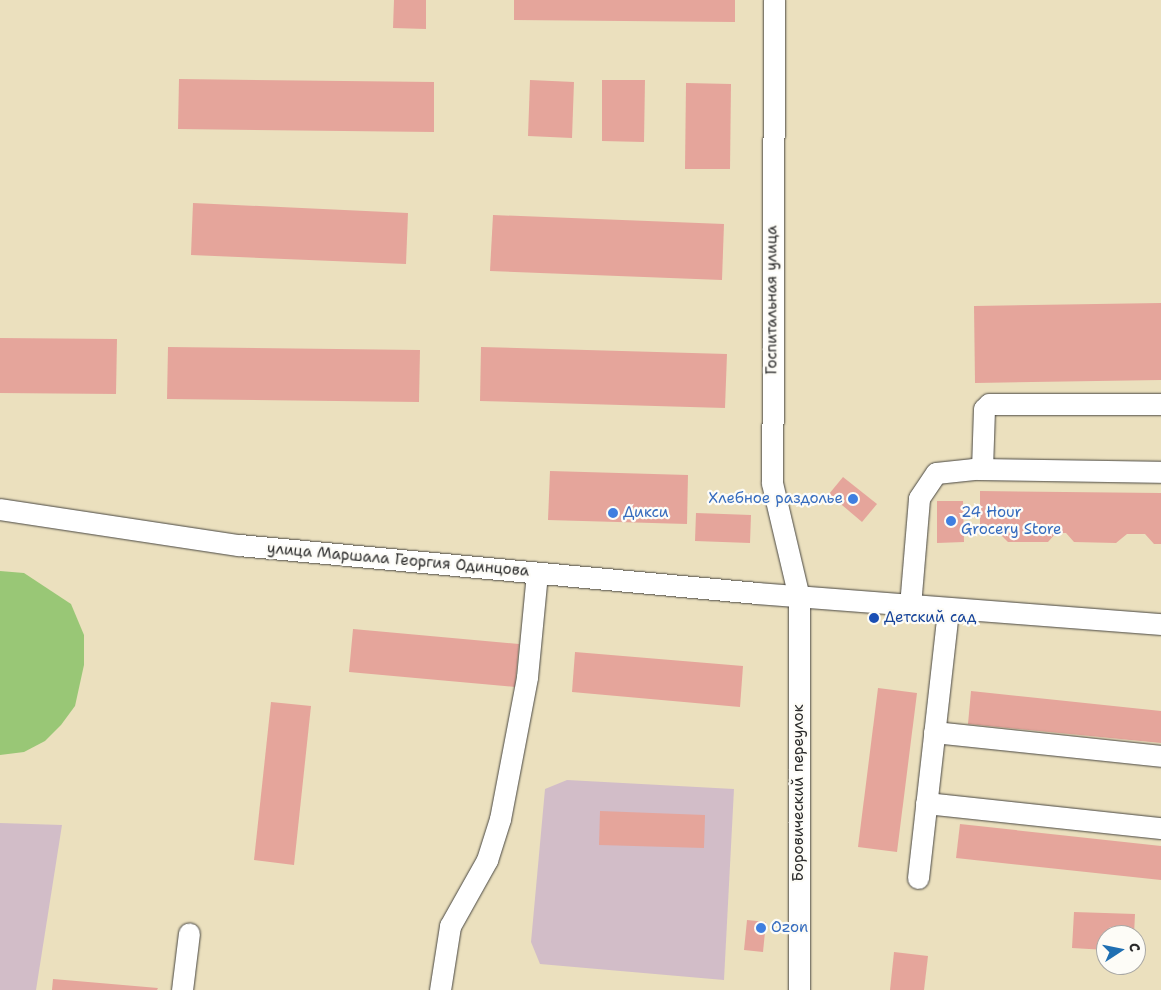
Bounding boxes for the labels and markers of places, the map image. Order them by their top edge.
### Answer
place label: Хлебное раздолье [709,490,843,508]
marker: Хлебное раздолье [847,493,859,505]
place label: 24 Hour Grocery Store [961,503,1062,538]
place label: Дикси [623,504,669,522]
marker: Дикси [607,507,619,519]
marker: 24 Hour Grocery Store [945,515,957,527]
place label: Детский сад [884,609,976,627]
marker: Детский сад [868,612,880,624]
place label: Ozon [771,919,808,937]
marker: Ozon [755,922,767,934]

